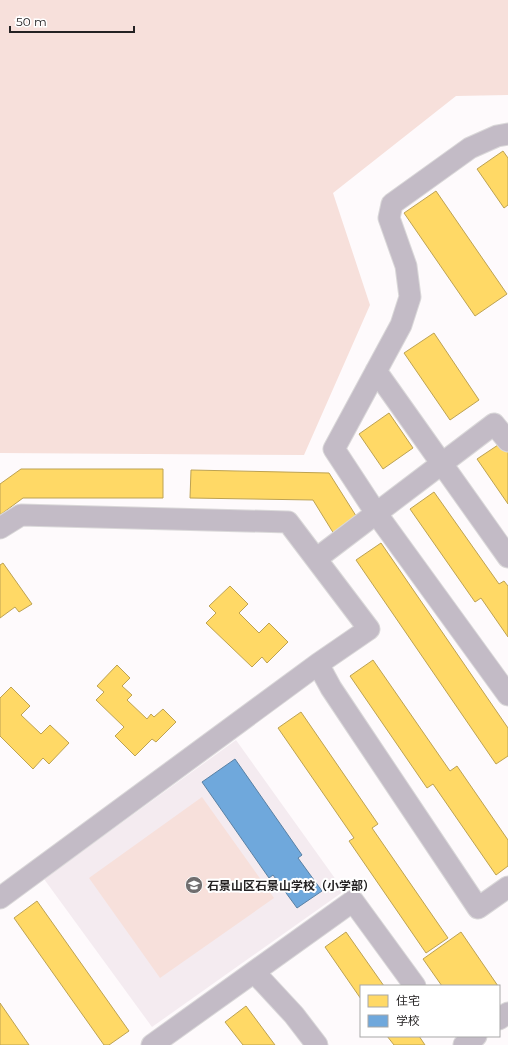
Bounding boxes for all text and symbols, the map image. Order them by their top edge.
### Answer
scale bar [10,8,134,34]
text: 50 m [16,14,47,29]
school or university icon: 石景山区石景山学校（小学部） [184,875,204,895]
place label: 石景山区石景山学校（小学部） [207,878,375,893]
legend [360,985,500,1037]
text: 住宅 [396,993,420,1008]
text: 学校 [396,1013,420,1028]

